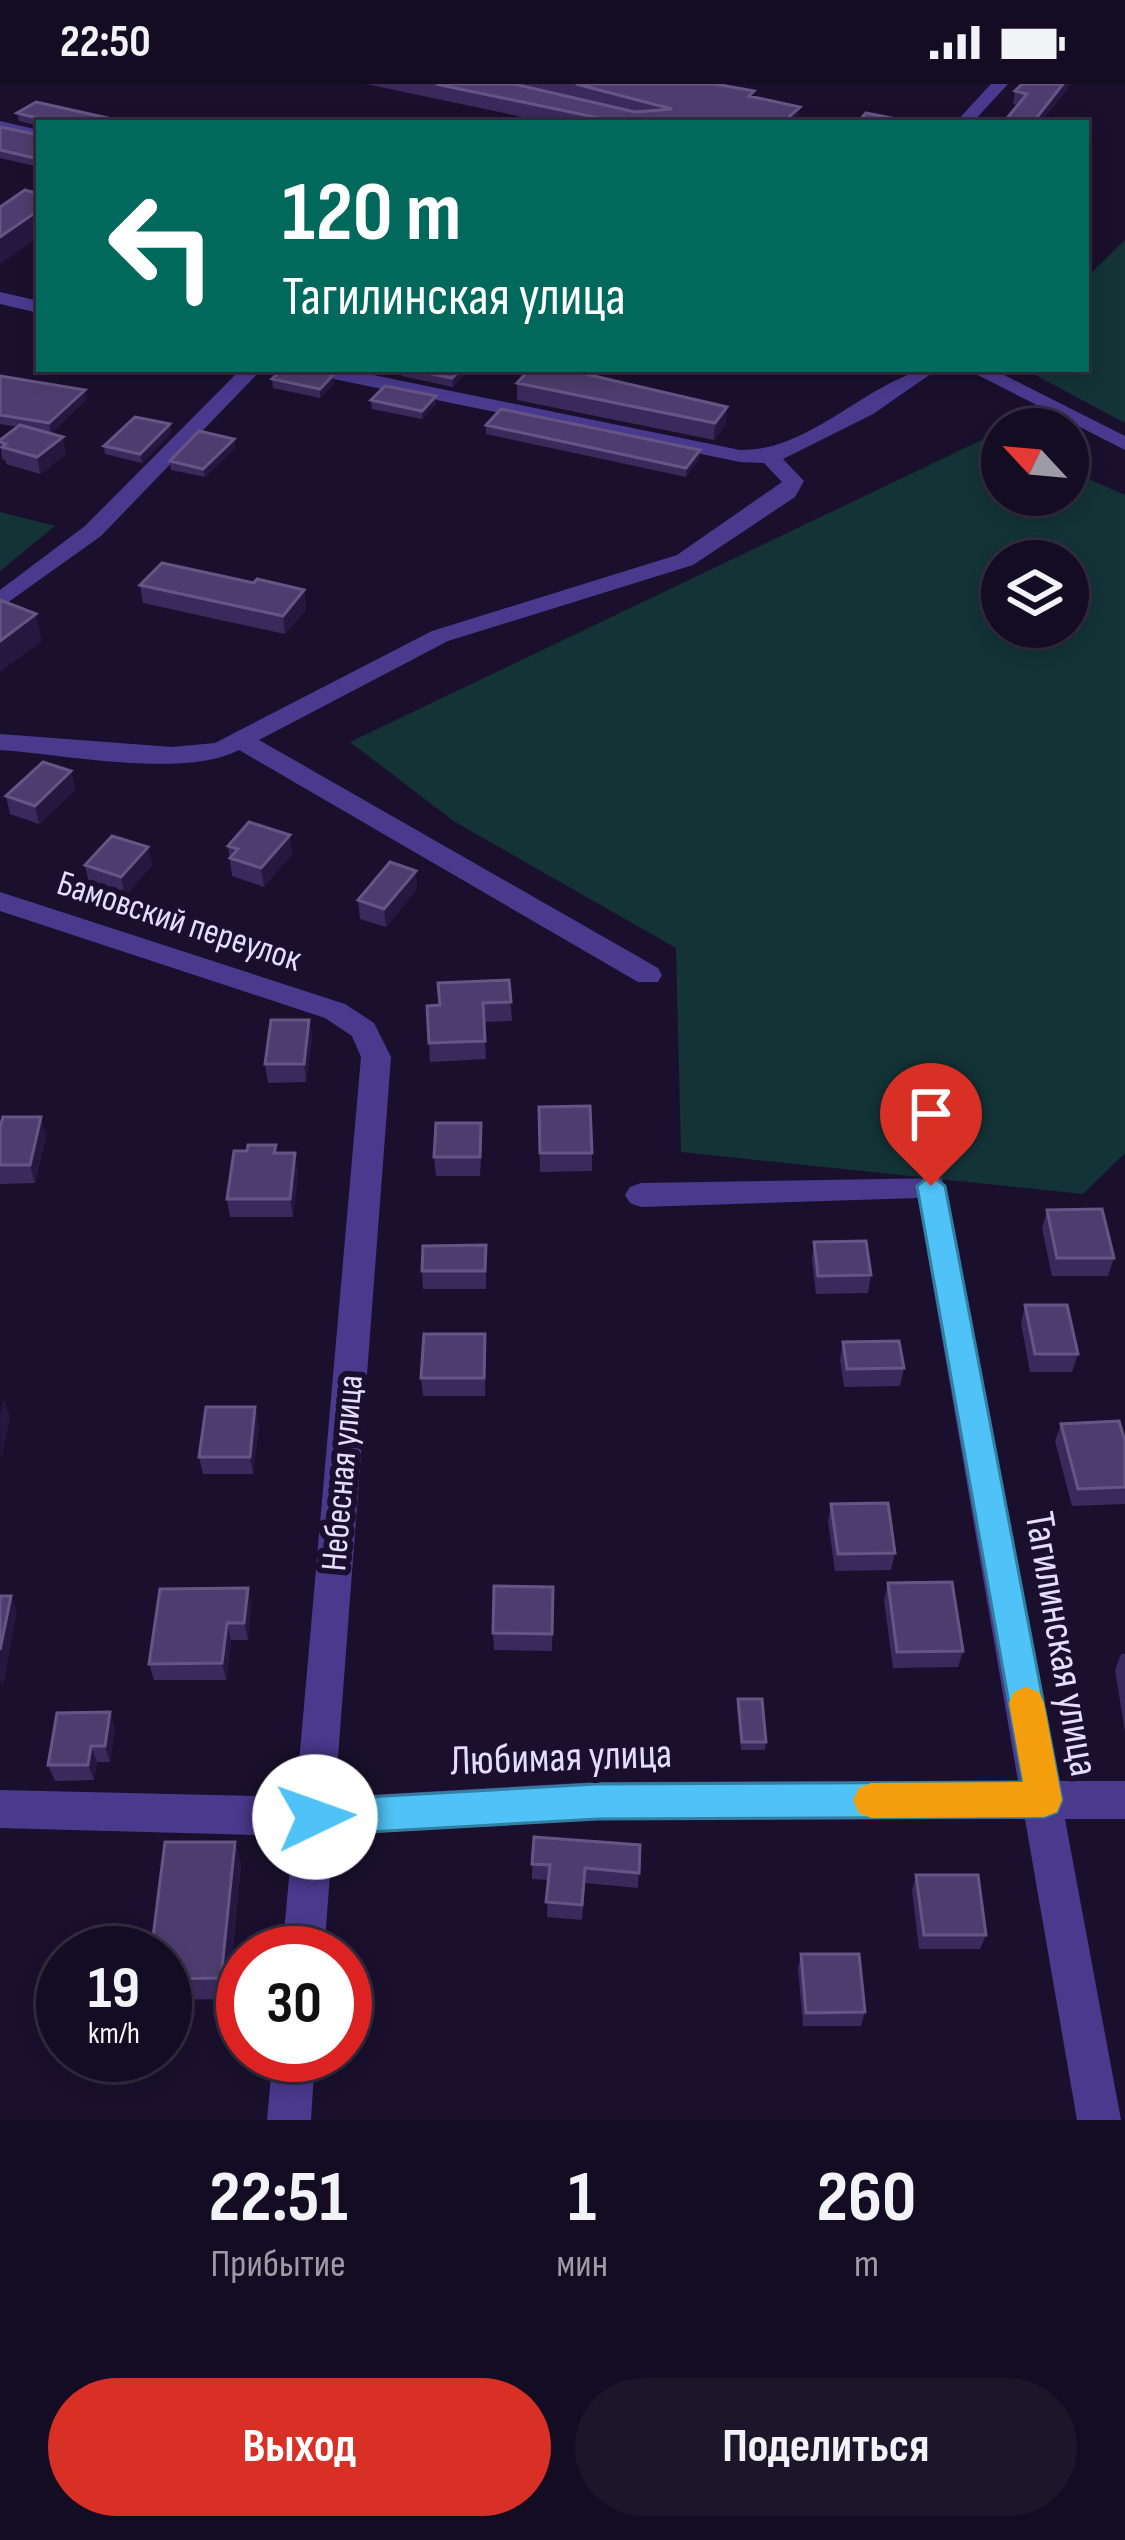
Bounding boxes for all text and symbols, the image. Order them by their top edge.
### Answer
text: 22:50 [60,15,151,70]
text: 120 m [282,163,461,264]
icon: left [84,168,240,324]
text: Тагилинская улица [282,265,626,330]
north arrow [981,408,1089,516]
map controls [981,408,1089,648]
button: layers [981,540,1089,648]
street label: Бамовский переулок [52,862,307,982]
pin [880,1063,982,1186]
icon: arrive [898,1081,964,1147]
street label: Небесная улица [313,1373,373,1573]
street label: Тагилинская улица [1013,1508,1109,1780]
street label: Любимая улица [449,1729,673,1787]
position arrow [252,1754,378,1880]
speed limit sign: 30 [216,1926,372,2082]
text: 19 [88,1953,140,2025]
text: km/h [88,2016,140,2052]
text: 22:51 [209,2155,348,2242]
text: 1 [568,2155,596,2242]
text: 260 [817,2155,916,2242]
text: Прибытие [211,2241,346,2288]
text: мин [556,2241,608,2288]
text: m [854,2241,879,2288]
button: Выход [48,2378,551,2516]
button: Поделиться [575,2378,1077,2516]

